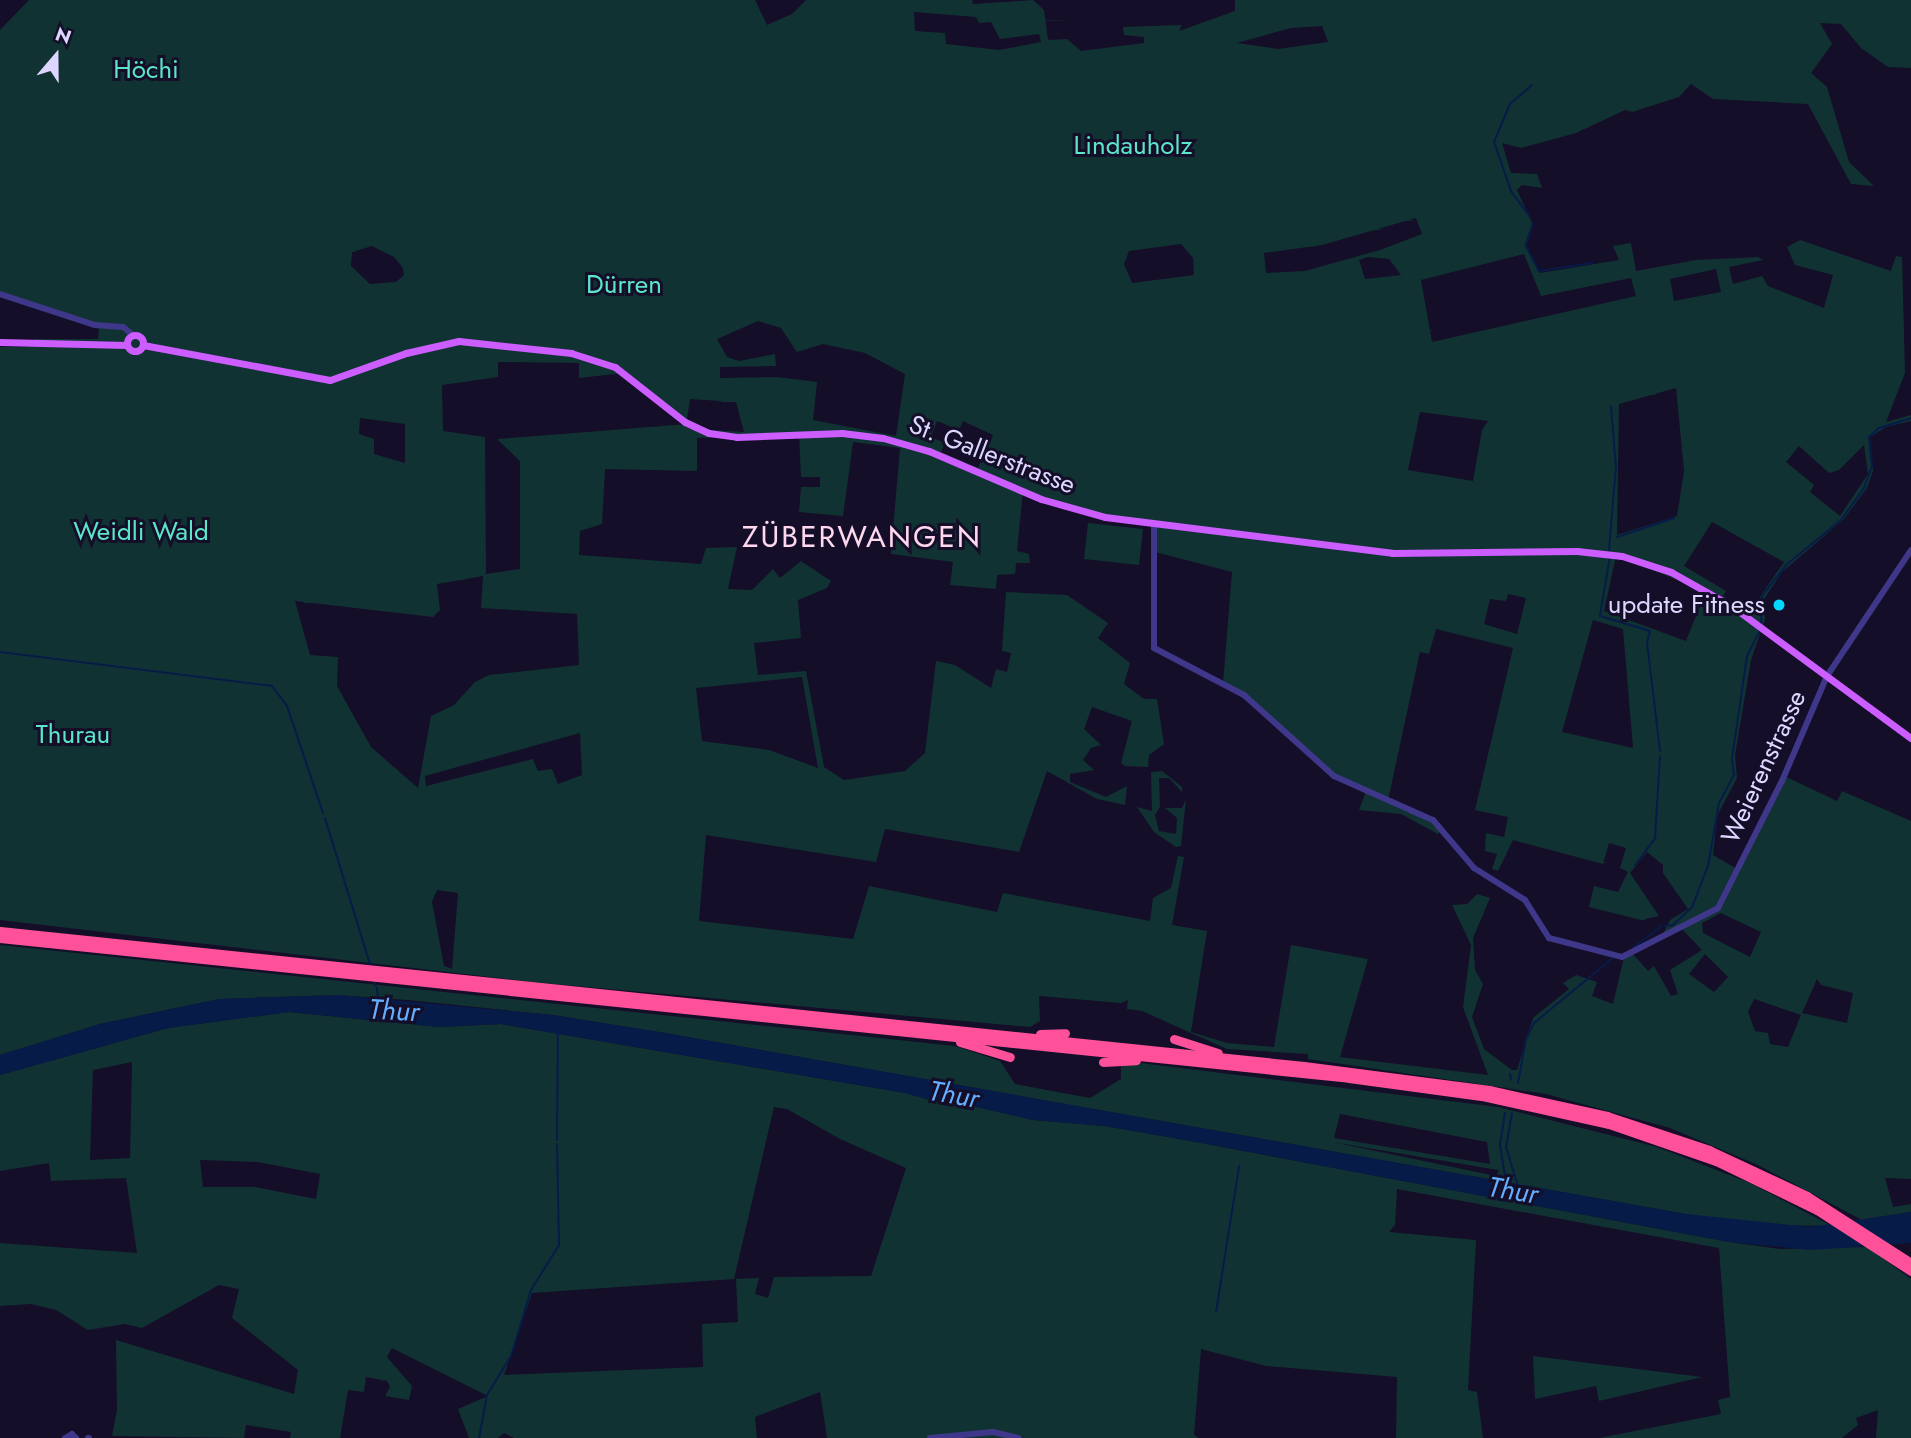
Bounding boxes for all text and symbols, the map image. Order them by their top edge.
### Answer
north arrow [21,21,91,91]
text: N [52,21,75,51]
park label: Höchi [113,54,179,86]
park label: Lindauholz [1074,130,1192,162]
park label: Dürren [586,269,662,301]
street label: St. Gallerstrasse [904,409,1080,501]
park label: Weidli Wald [73,516,209,548]
district label: ZÜBERWANGEN [743,519,981,555]
place label: update Fitness [1608,589,1765,621]
marker: update Fitness [1771,597,1787,613]
street label: Weierenstrasse [1715,686,1813,848]
park label: Thurau [36,719,110,751]
water label: Thur [368,993,420,1029]
water label: Thur [926,1074,982,1116]
water label: Thur [1485,1170,1541,1212]

